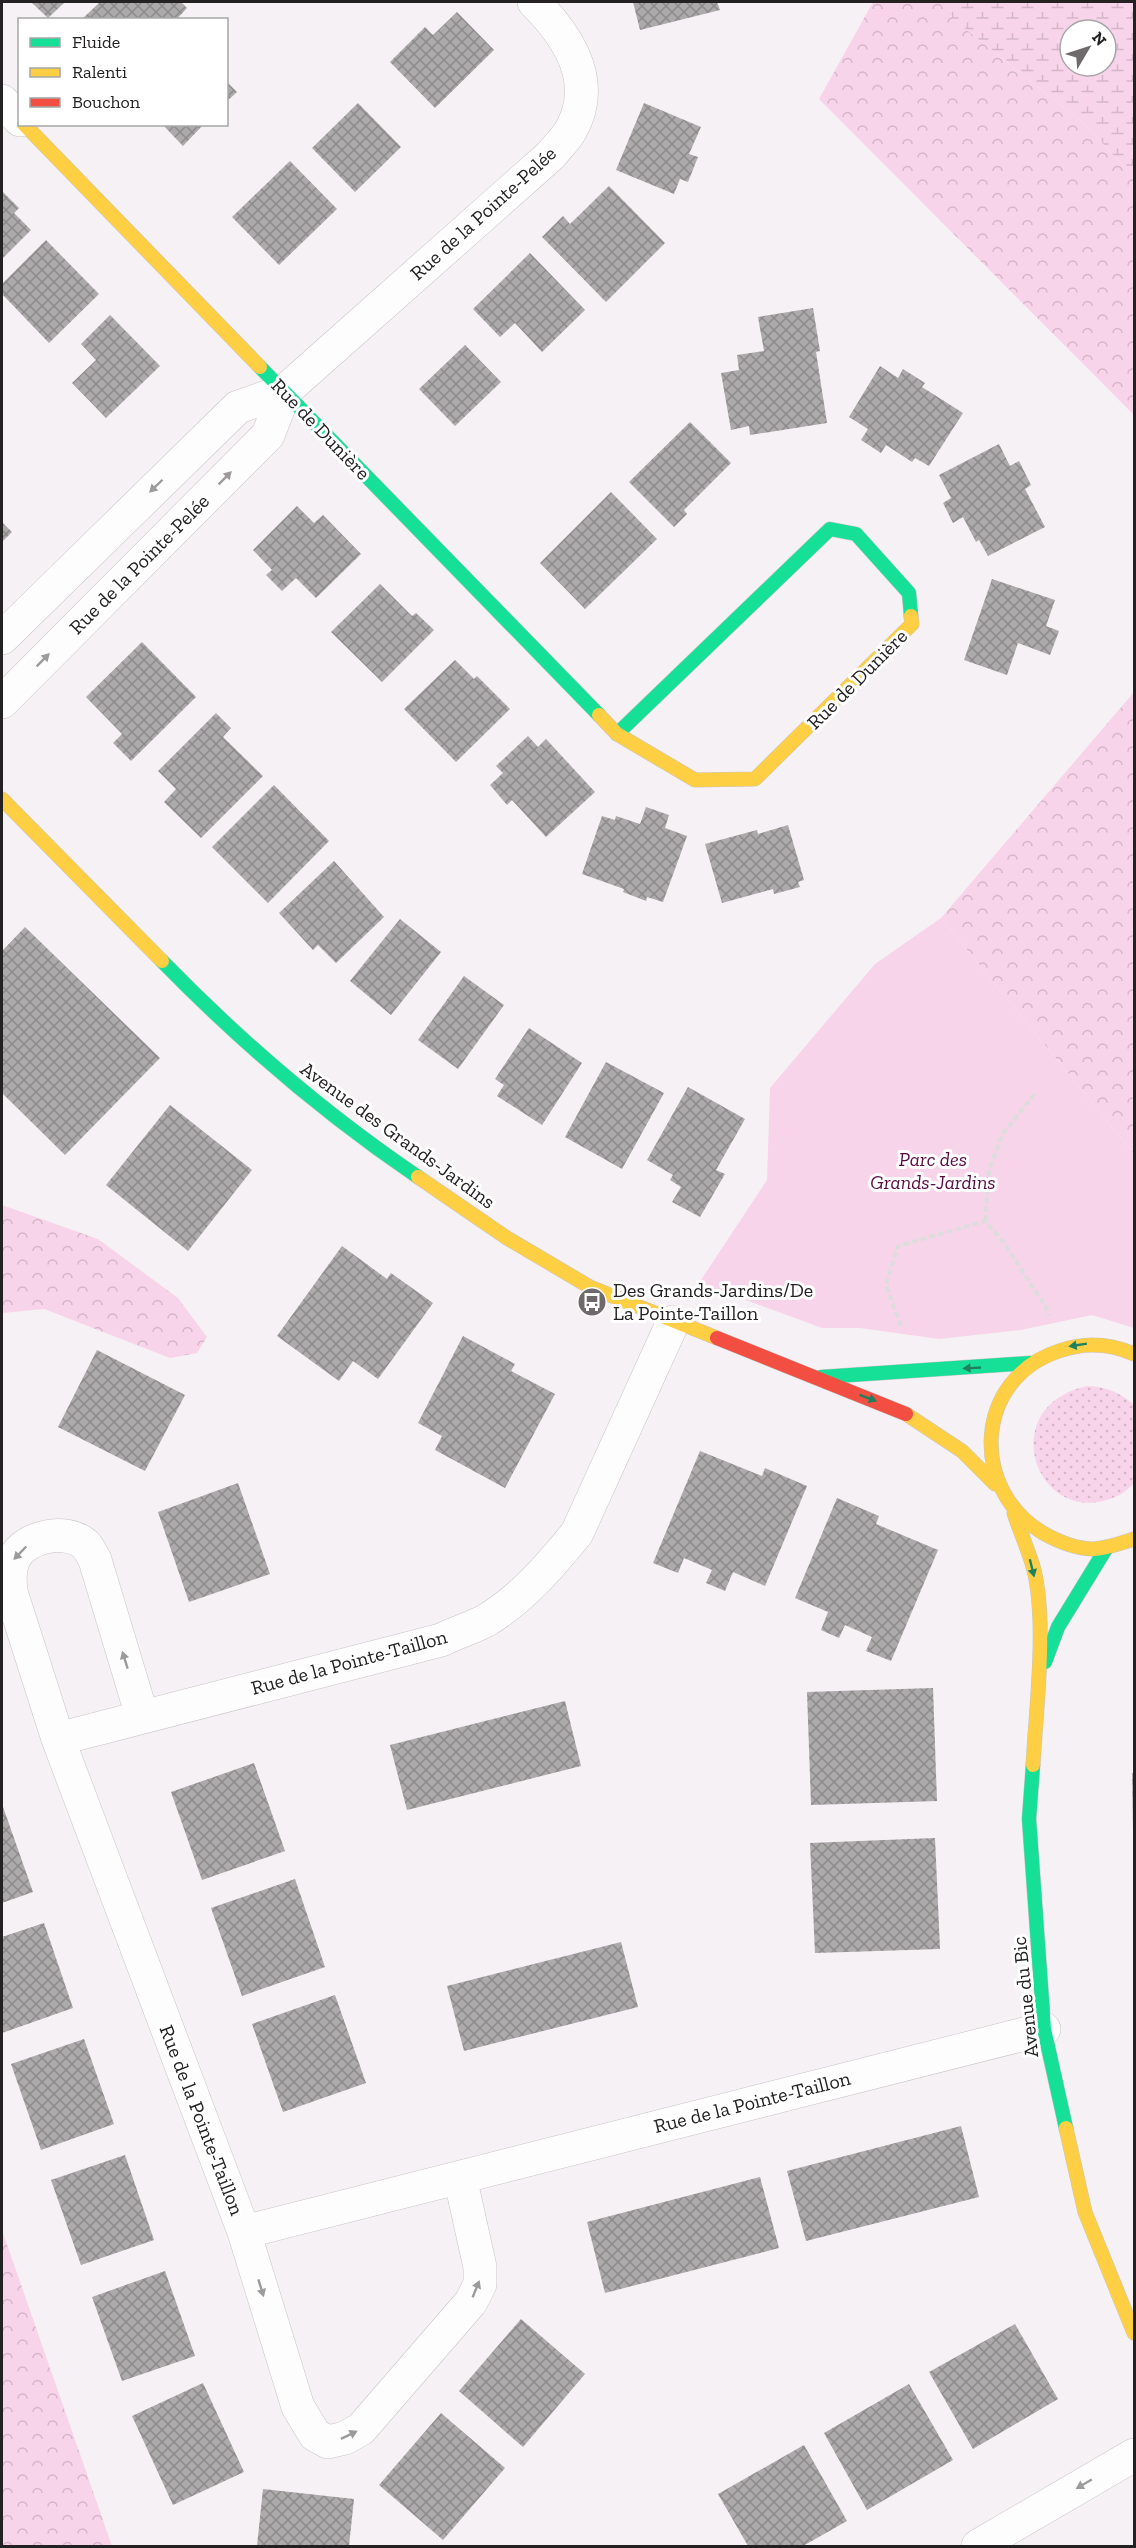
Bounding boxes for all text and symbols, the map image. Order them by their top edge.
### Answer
legend [18,18,228,126]
north arrow [1058,18,1118,78]
text: N [1088,28,1110,50]
text: Fluide [72,31,120,53]
text: Ralenti [72,61,127,83]
text: Bouchon [72,91,141,113]
street label: Rue de la Pointe-Pelée [405,141,561,285]
street label: Rue de Dunière [267,373,375,485]
one-way arrow [218,471,232,485]
one-way arrow [150,479,164,493]
street label: Rue de la Pointe-Pelée [64,489,214,639]
street label: Rue de Dunière [802,624,912,734]
one-way arrow [35,654,49,668]
street label: Avenue des Grands-Jardins [296,1056,500,1214]
park label: Parc des Grands-Jardins [870,1147,996,1194]
place label: Des Grands-Jardins/De La Pointe-Taillon [613,1278,813,1325]
bus stop icon: Des Grands-Jardins/De La Pointe-Taillon [576,1286,608,1318]
one-way arrow [1068,1341,1087,1350]
one-way arrow [962,1363,981,1372]
one-way arrow [859,1394,877,1404]
one-way arrow [13,1545,27,1560]
one-way arrow [1027,1559,1037,1578]
street label: Rue de la Pointe-Taillon [248,1624,450,1700]
one-way arrow [120,1651,129,1669]
street label: Avenue du Bic [1007,1935,1043,2059]
street label: Rue de la Pointe-Taillon [155,2021,250,2219]
street label: Rue de la Pointe-Taillon [651,2066,853,2138]
one-way arrow [257,2279,266,2297]
one-way arrow [471,2280,481,2298]
one-way arrow [341,2430,358,2439]
one-way arrow [1075,2479,1092,2489]

